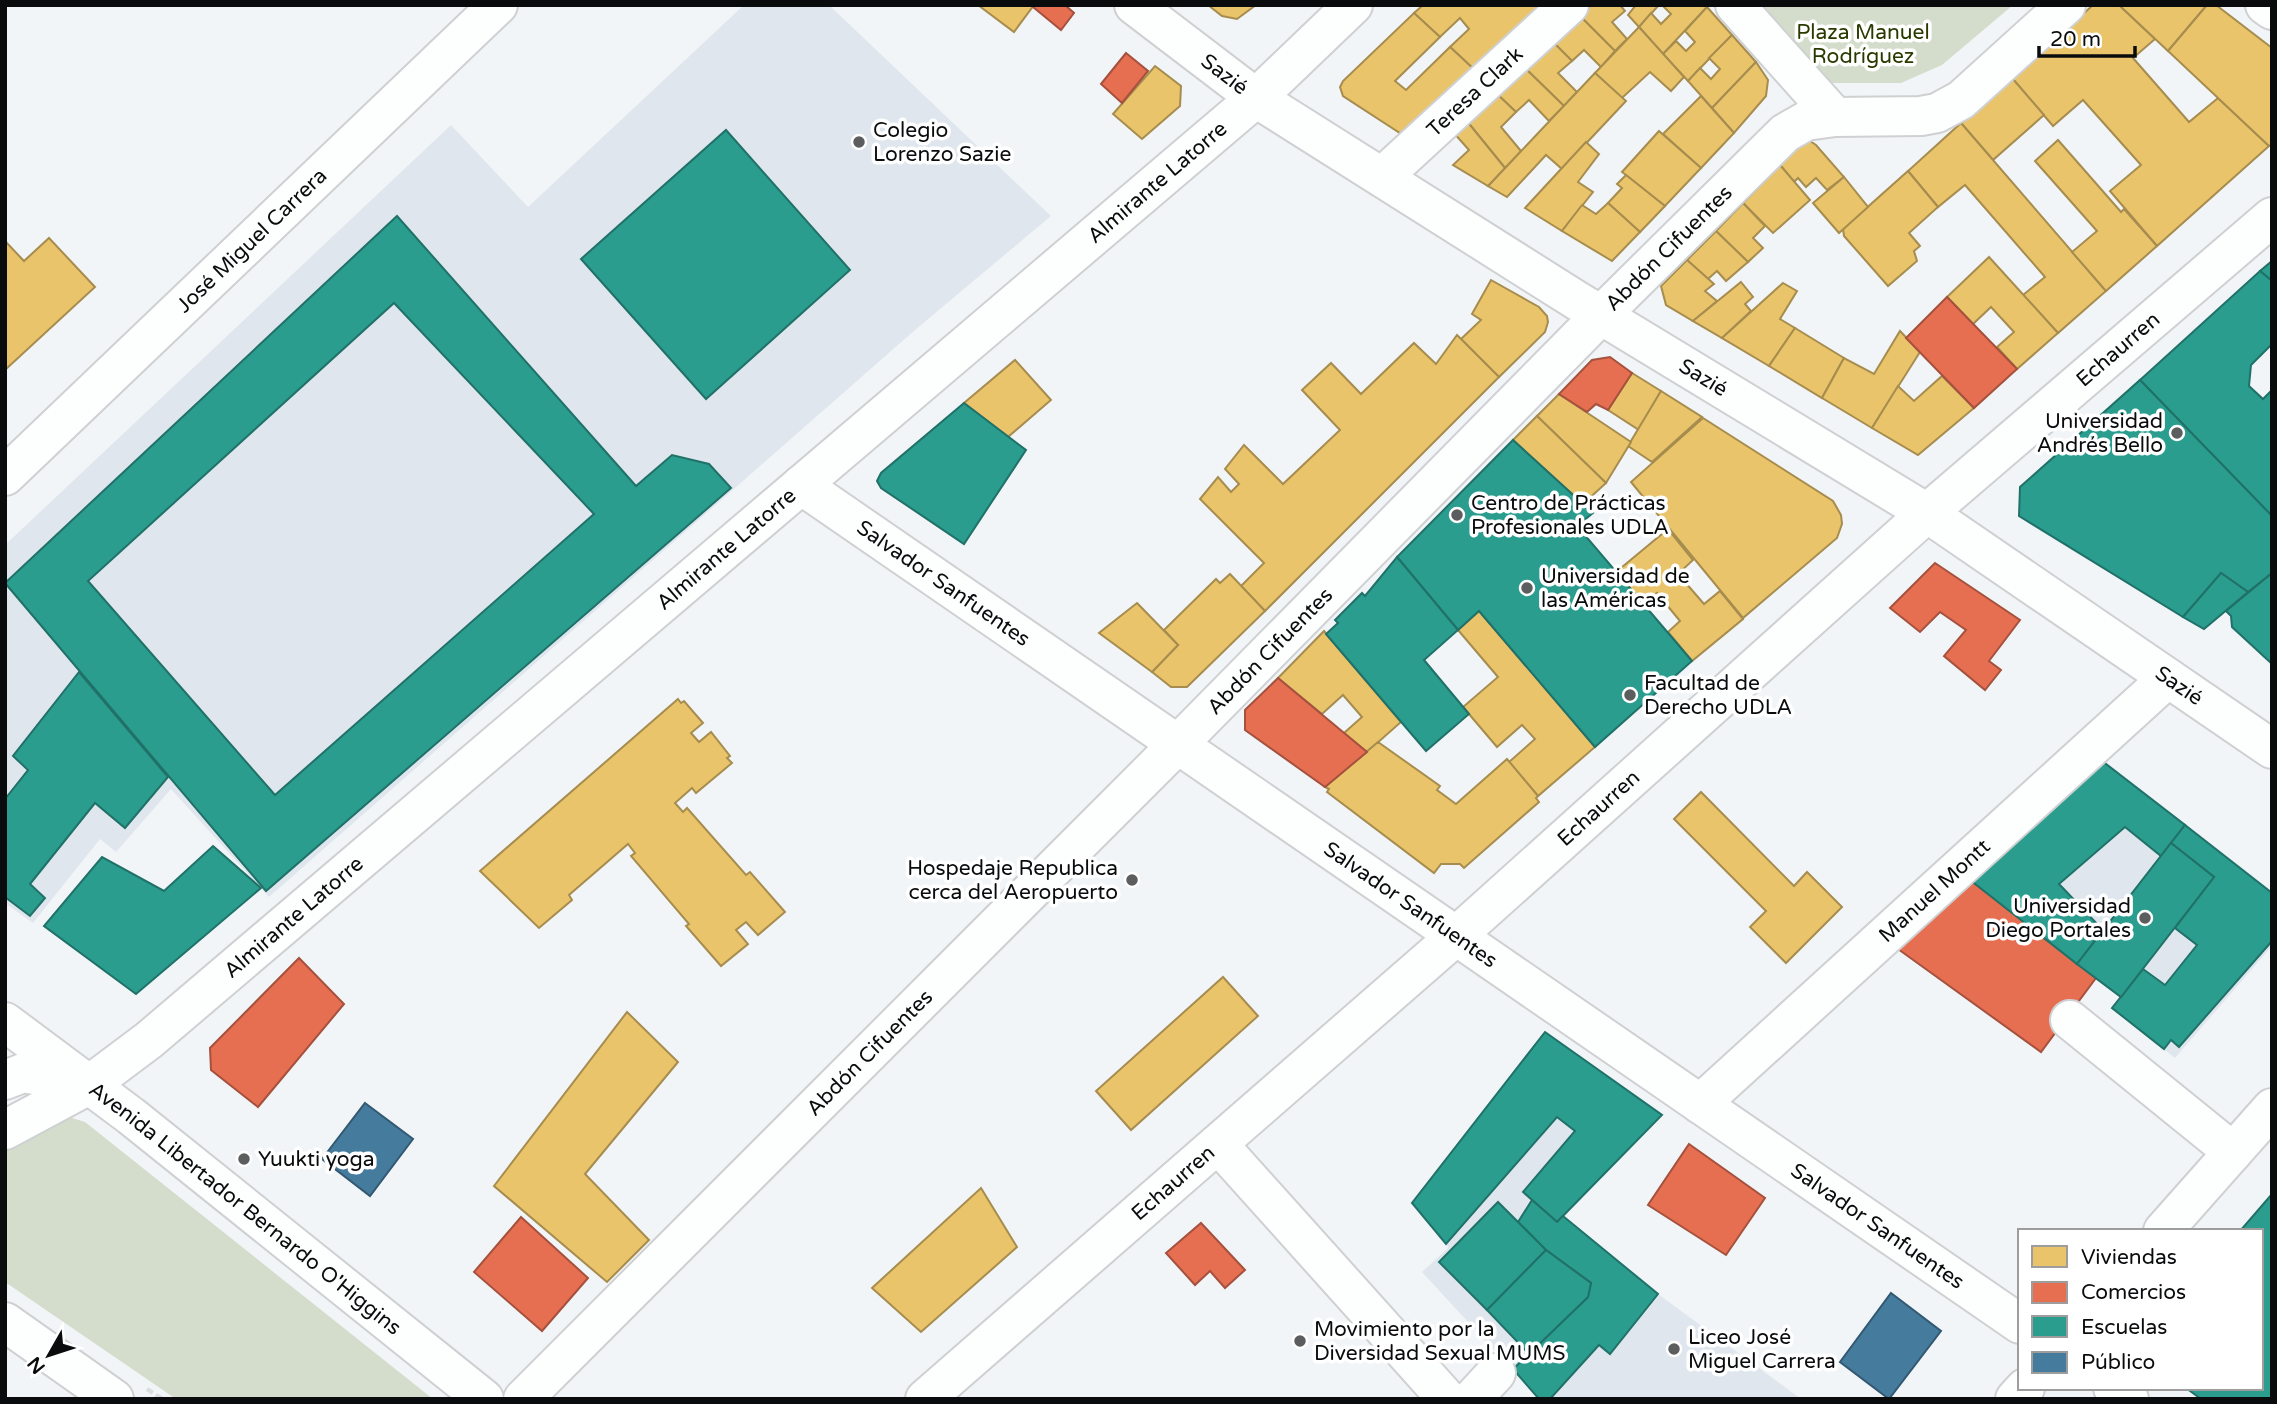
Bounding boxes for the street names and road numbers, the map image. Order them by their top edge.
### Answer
street label: Teresa Clark [1422,41,1528,142]
street label: Sazié [1196,48,1253,100]
street label: Almirante Latorre [1082,116,1232,248]
street label: José Miguel Carrera [171,163,332,318]
street label: Abdón Cifuentes [1600,180,1737,316]
street label: Echaurren [2071,307,2165,392]
street label: Sazié [1675,353,1732,402]
street label: Almirante Latorre [651,483,801,615]
street label: Salvador Sanfuentes [852,515,1035,651]
street label: Abdón Cifuentes [1202,582,1338,720]
street label: Sazié [2151,660,2208,711]
street label: Echaurren [1552,765,1645,851]
street label: Manuel Montt [1874,834,1995,948]
street label: Salvador Sanfuentes [1319,836,1502,973]
street label: Almirante Latorre [219,851,368,983]
street label: Abdón Cifuentes [801,984,938,1121]
street label: Avenida Libertador Bernardo O'Higgins [84,1077,406,1340]
street label: Echaurren [1126,1140,1220,1226]
street label: Salvador Sanfuentes [1786,1158,1969,1294]

